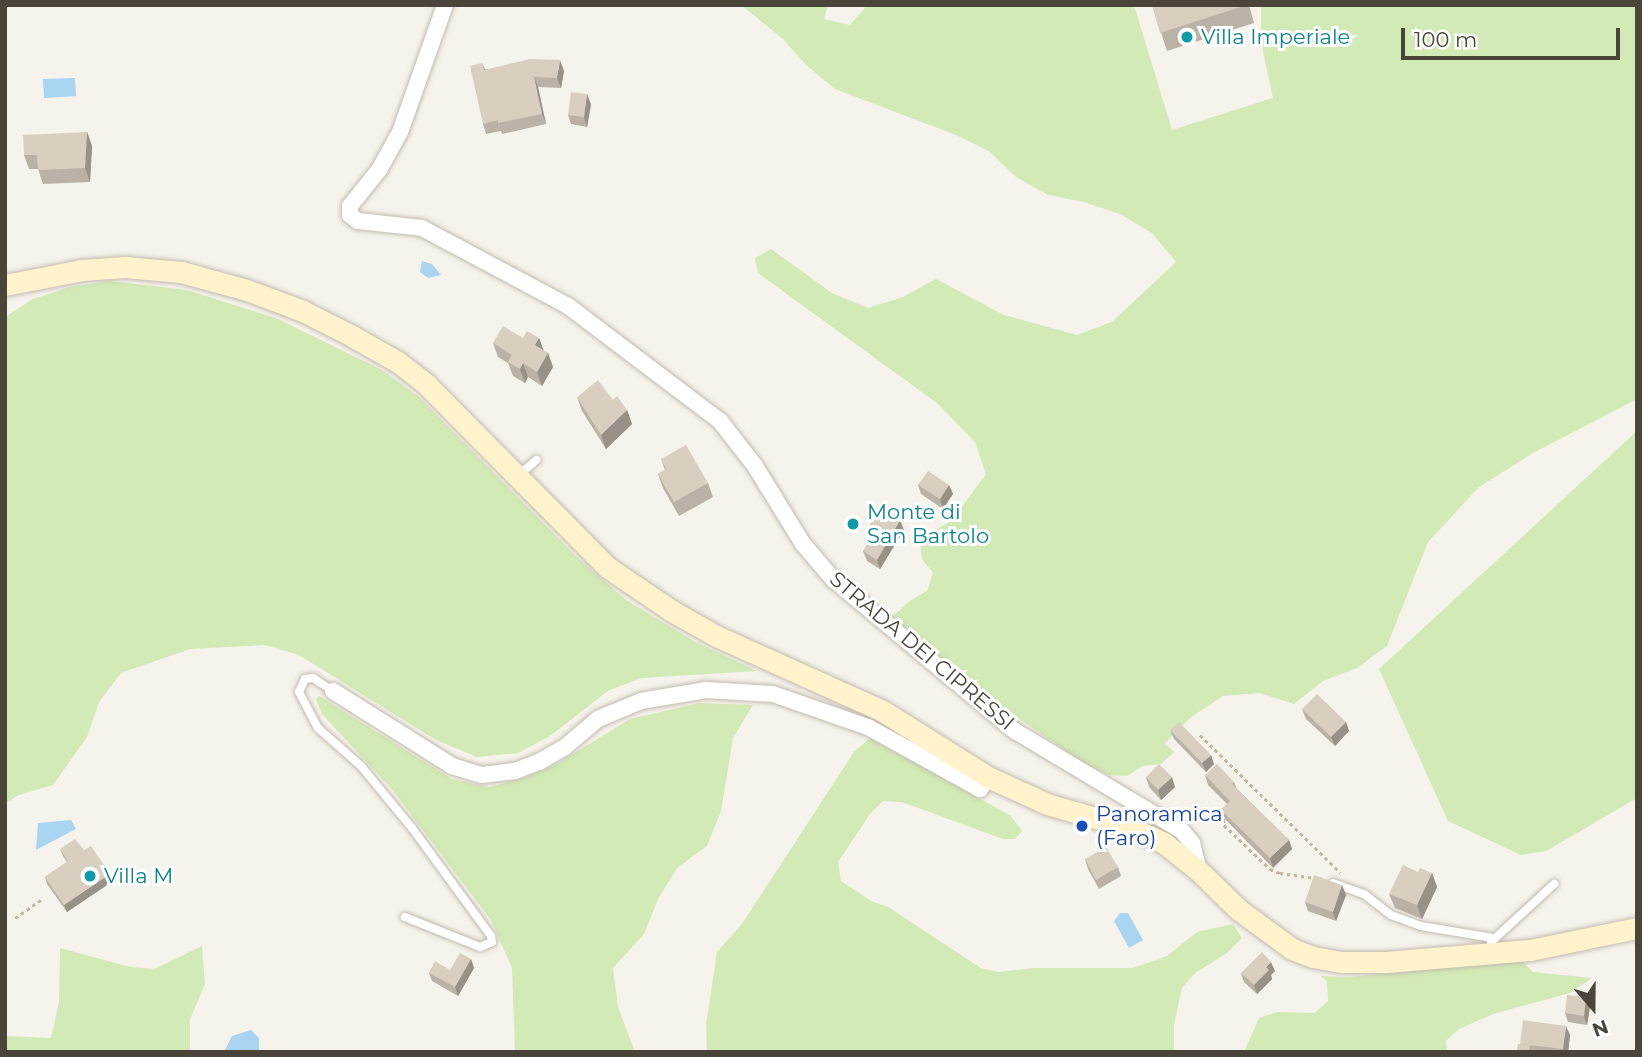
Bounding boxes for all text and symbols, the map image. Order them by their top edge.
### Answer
scale bar [1404,14,1623,58]
place label: Villa Imperiale [1201,24,1350,50]
text: 100 m [1414,27,1477,52]
marker: Villa Imperiale [1179,29,1195,45]
place label: Monte di San Bartolo [867,499,989,549]
marker: Monte di San Bartolo [845,516,861,532]
street label: STRADA DEI CIPRESSI [824,566,1020,736]
place label: Panoramica (Faro) [1096,801,1223,851]
marker: Panoramica (Faro) [1074,818,1090,834]
place label: Villa M [104,863,173,889]
marker: Villa M [82,868,98,884]
north arrow [1558,973,1628,1043]
text: N [1589,1015,1612,1042]

